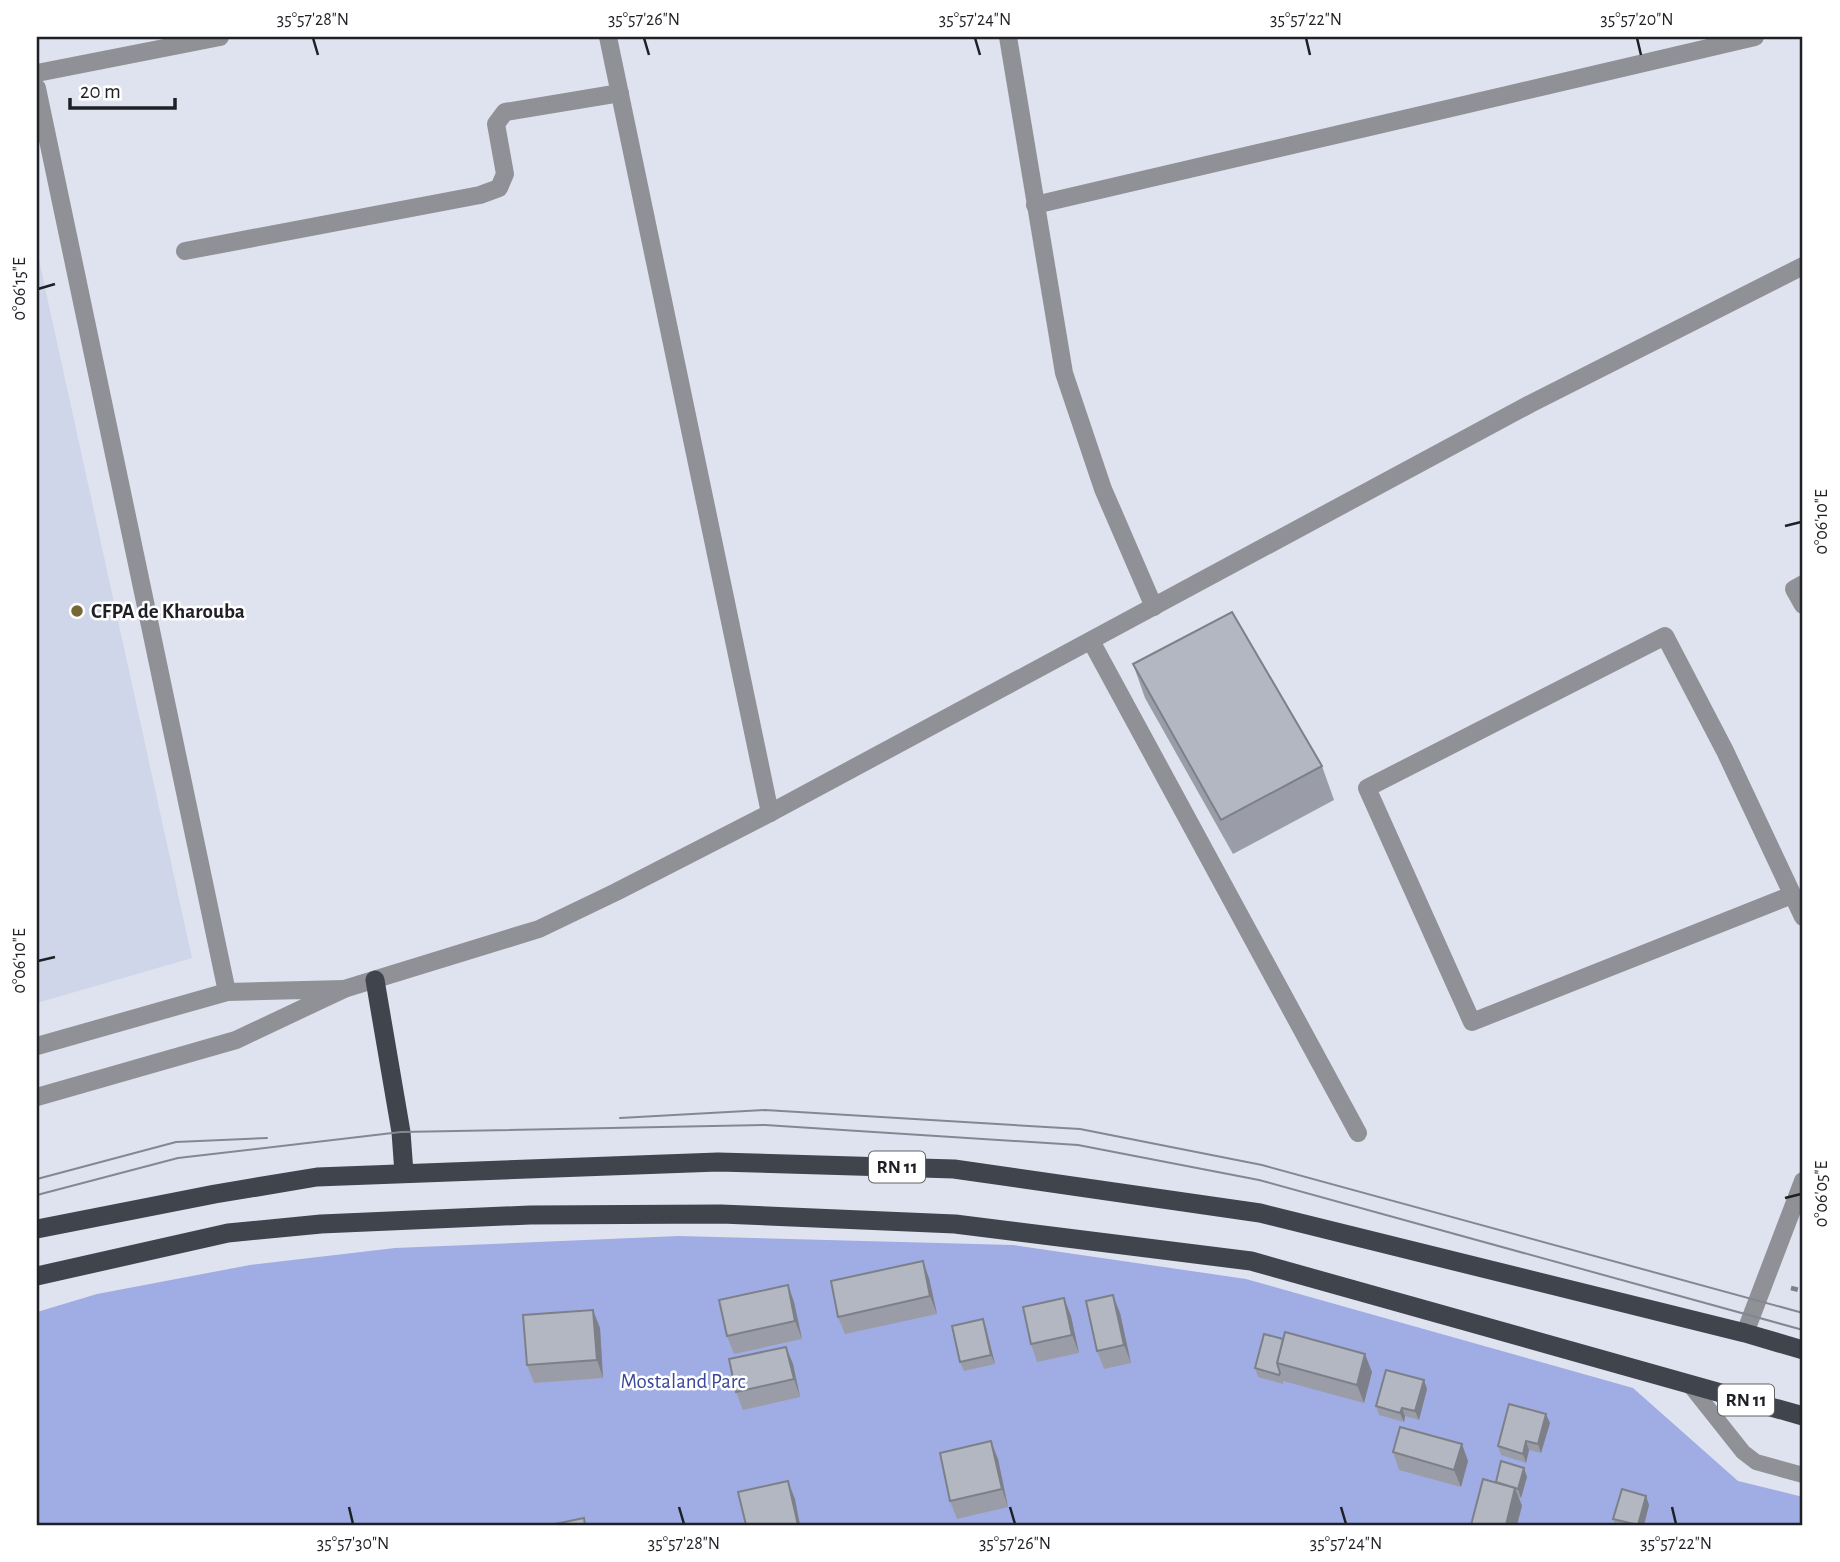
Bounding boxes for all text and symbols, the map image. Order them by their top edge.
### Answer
text: 35°57'28"N [277,11,349,29]
text: 35°57'26"N [608,11,680,29]
text: 35°57'24"N [939,11,1011,29]
text: 35°57'22"N [1270,11,1342,29]
text: 35°57'20"N [1600,11,1674,29]
scale bar [70,66,175,110]
text: 20 m [80,81,121,102]
text: 0°06'15"E [11,257,29,321]
text: 0°06'10"E [1813,489,1831,555]
place label: CFPA de Kharouba [91,601,245,622]
marker: CFPA de Kharouba [69,603,85,619]
text: 0°06'10"E [11,928,29,994]
road number: RN 11 [869,1152,925,1182]
text: 0°06'05"E [1813,1160,1831,1227]
park label: Mostaland Parc [620,1371,746,1392]
road number: RN 11 [1718,1384,1774,1416]
text: 35°57'30"N [317,1535,389,1553]
text: 35°57'28"N [648,1535,720,1553]
text: 35°57'26"N [979,1535,1051,1553]
text: 35°57'24"N [1310,1535,1382,1553]
text: 35°57'22"N [1640,1535,1712,1553]

